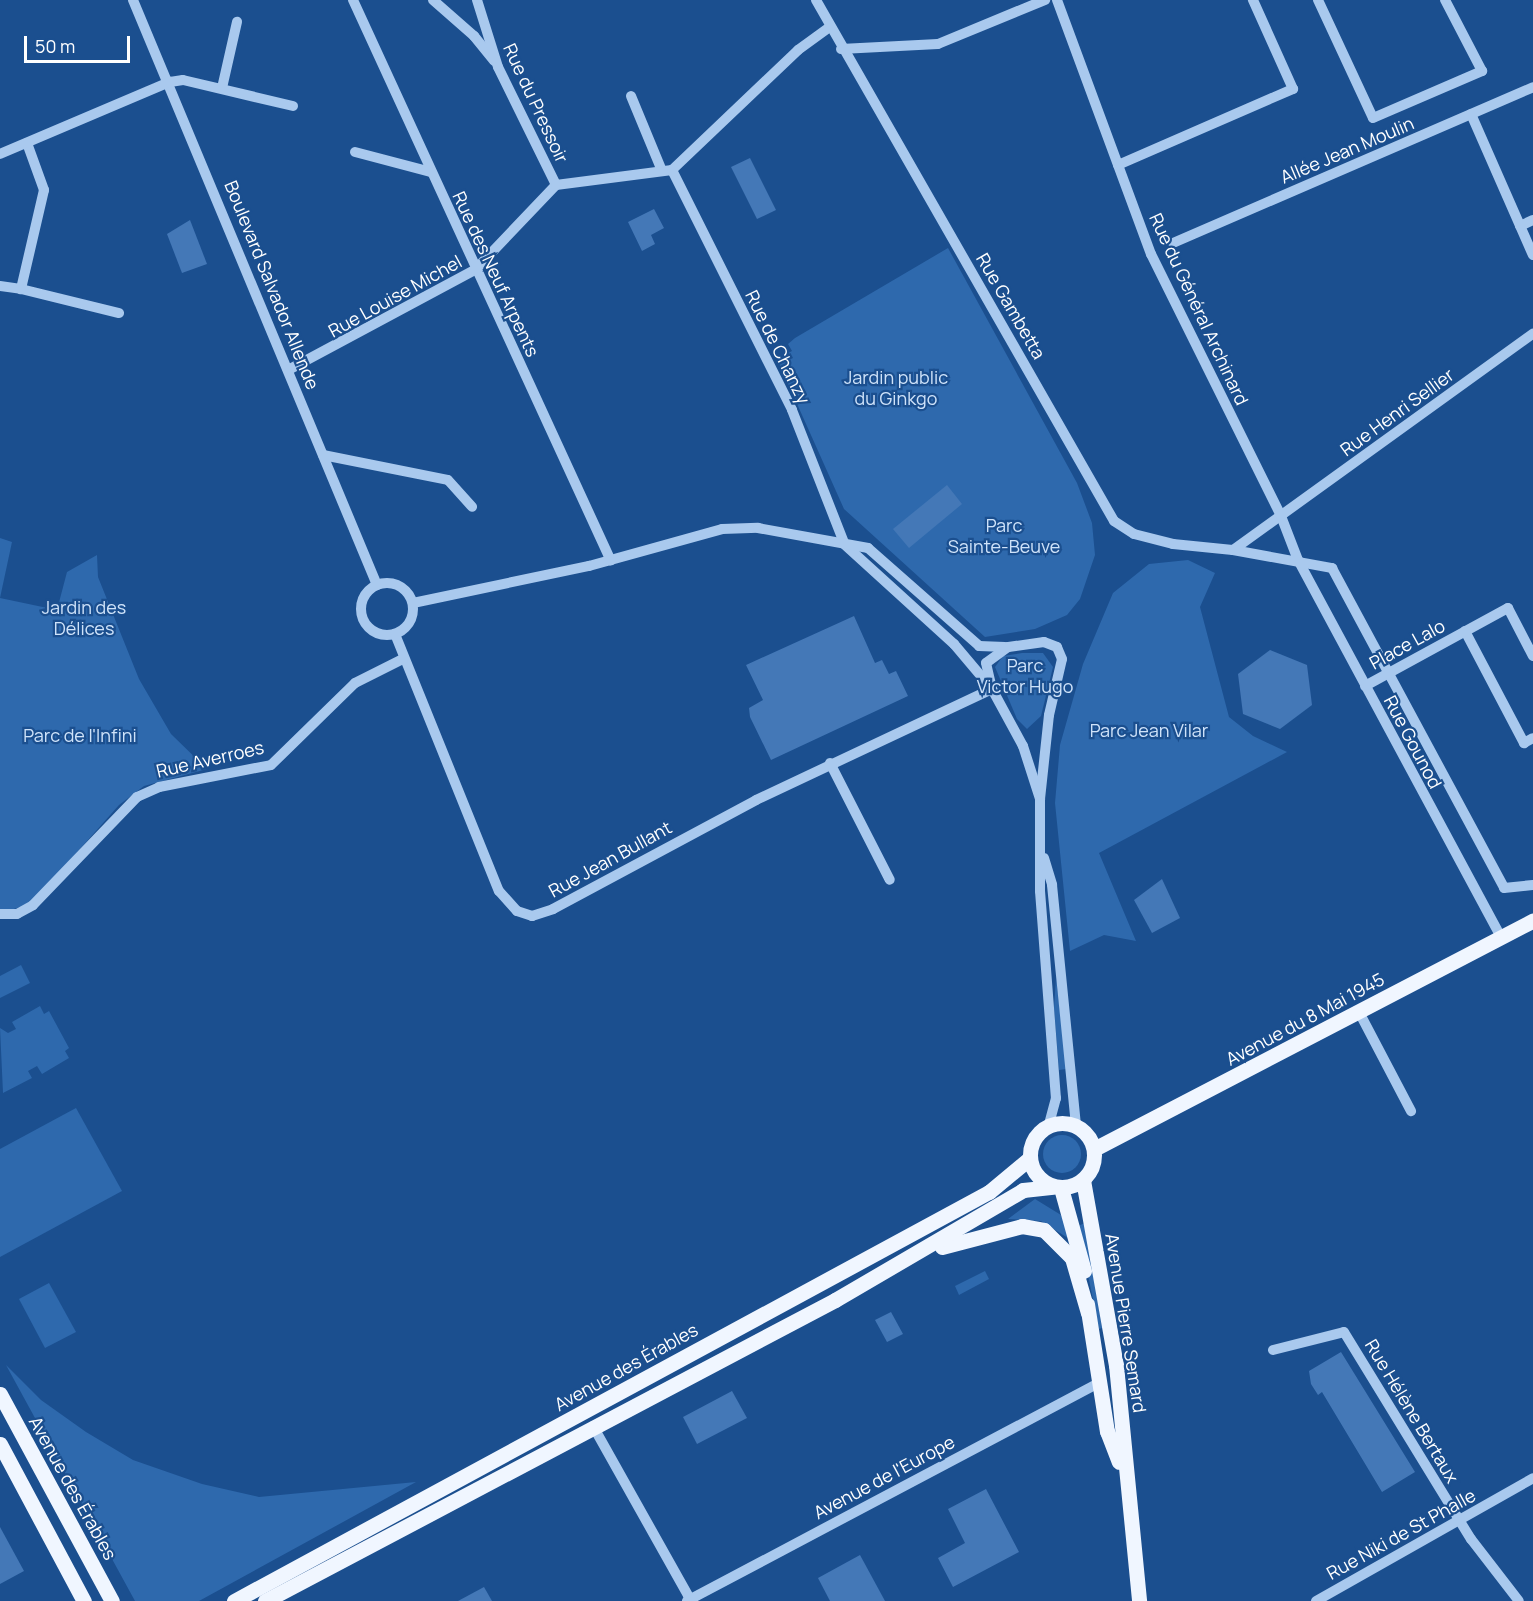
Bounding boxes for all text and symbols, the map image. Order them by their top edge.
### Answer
scale bar [27,24,134,62]
text: 50 m [35,34,75,58]
street label: Rue du Pressoir [499,40,573,166]
street label: Allée Jean Moulin [1277,112,1417,188]
street label: Boulevard Salvador Allende [220,178,324,392]
street label: Rue des Neuf Arpents [448,188,544,360]
street label: Rue du Général Archinard [1145,210,1253,408]
street label: Rue Gambetta [972,249,1050,363]
street label: Rue Louise Michel [325,250,465,342]
street label: Rue de Chanzy [741,287,815,407]
street label: Rue Henri Sellier [1336,364,1458,460]
park label: Jardin public du Ginkgo [844,367,948,410]
park label: Parc Sainte-Beuve [948,515,1060,558]
park label: Jardin des Délices [42,597,126,640]
street label: Place Lalo [1365,614,1449,674]
park label: Parc Victor Hugo [977,655,1073,698]
street label: Rue Gounod [1379,692,1447,792]
park label: Parc Jean Vilar [1090,719,1208,741]
park label: Parc de l'Infini [23,724,137,746]
street label: Rue Averroes [154,736,266,782]
street label: Rue Jean Bullant [545,816,675,902]
street label: Avenue du 8 Mai 1945 [1222,968,1388,1070]
street label: Avenue Pierre Semard [1101,1232,1151,1414]
street label: Avenue des Érables [550,1319,702,1415]
street label: Rue Hélène Bertaux [1361,1335,1463,1487]
street label: Avenue des Érables [25,1412,121,1564]
street label: Avenue de l'Europe [810,1431,958,1523]
street label: Rue Niki de St Phalle [1323,1484,1479,1584]

